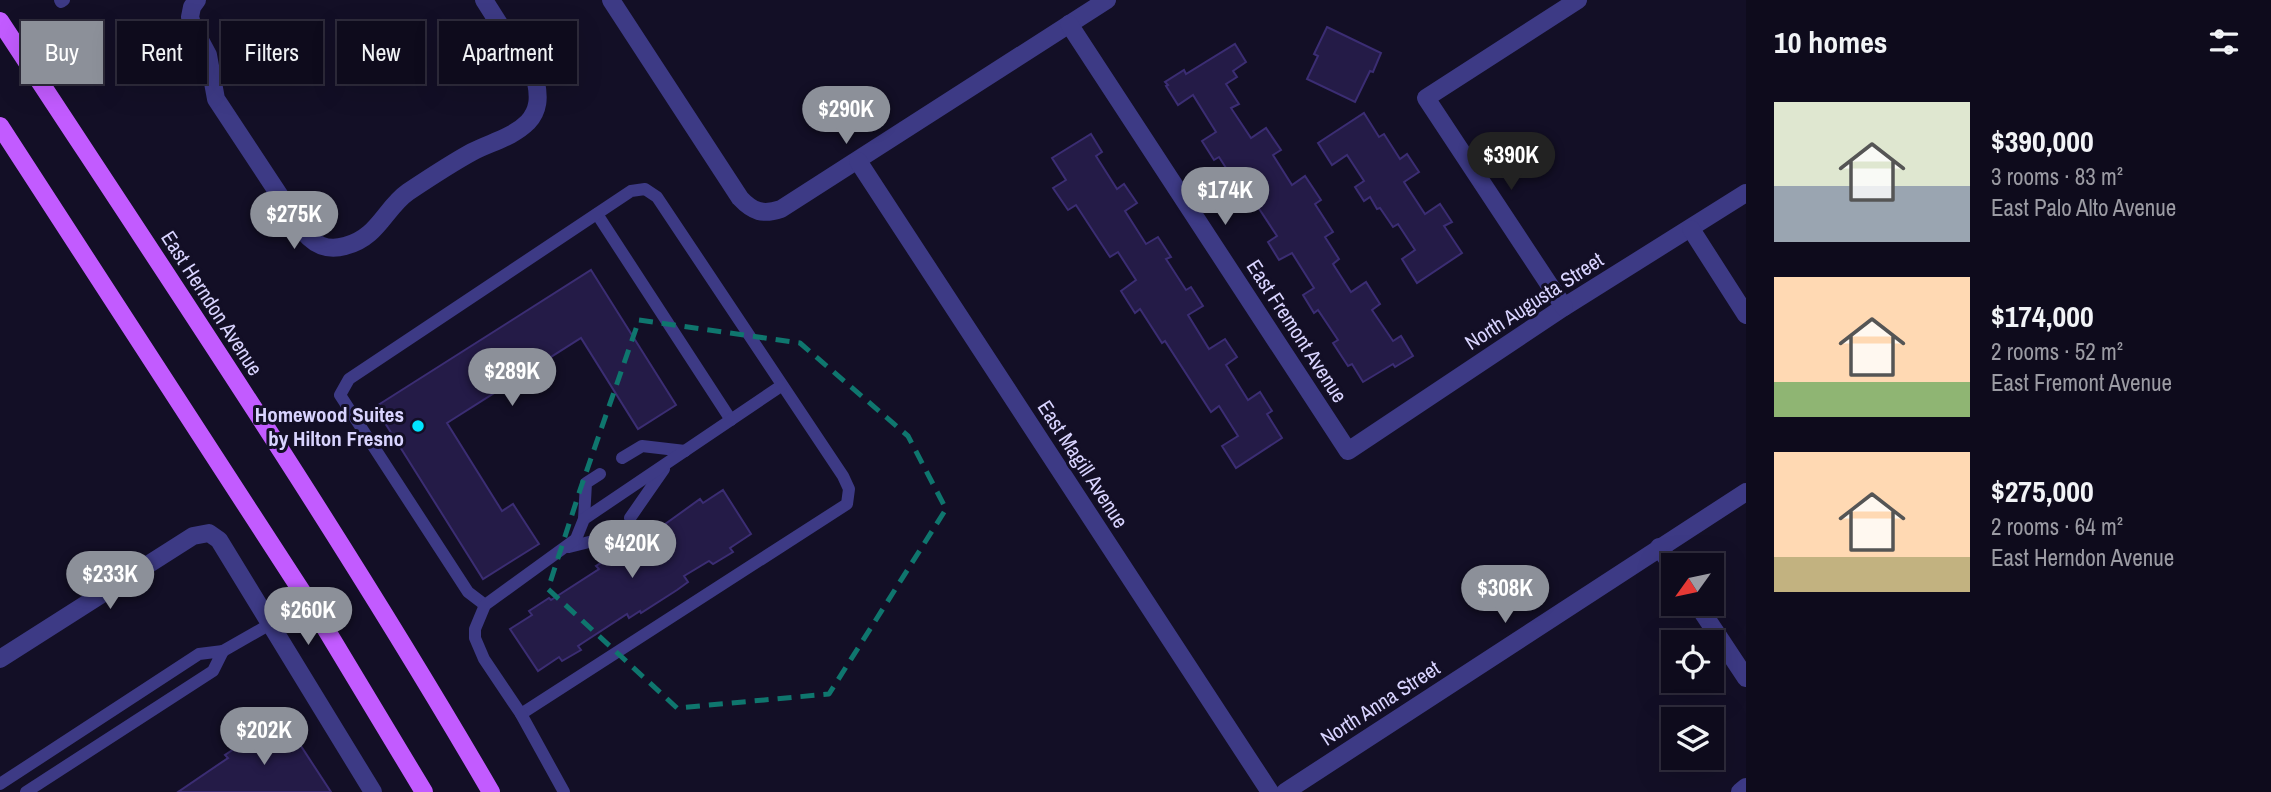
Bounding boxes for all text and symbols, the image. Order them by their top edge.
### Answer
chip: Buy [21,21,103,84]
chip: Rent [117,21,207,84]
chip: Filters [221,21,323,84]
chip: New [337,21,425,84]
chip: Apartment [439,21,577,84]
text: 10 homes [1774,22,1888,62]
icon: filters [2205,23,2243,61]
pin: $290K [797,86,895,146]
text: $290K [818,93,874,124]
text: $390,000 [1991,121,2094,161]
icon: home [1830,130,1914,214]
pin: $390K [1462,132,1560,192]
text: $390K [1483,139,1539,170]
text: 3 rooms · 83 m² [1991,161,2123,192]
pin: $174K [1176,168,1274,227]
text: $174K [1197,174,1253,205]
pin: $275K [245,191,343,251]
text: East Palo Alto Avenue [1991,192,2176,223]
text: $275K [266,198,322,229]
street label: East Herndon Avenue [154,225,270,381]
street label: North Augusta Street [1459,245,1609,357]
street label: East Fremont Avenue [1240,254,1354,408]
text: $174,000 [1991,296,2094,336]
icon: home [1830,305,1914,389]
text: 2 rooms · 52 m² [1991,336,2123,367]
pin: $289K [463,348,561,408]
text: $289K [484,355,540,386]
text: East Fremont Avenue [1991,367,2172,398]
street label: East Magill Avenue [1031,394,1135,534]
place label: Homewood Suites by Hilton Fresno [255,400,404,453]
marker: Homewood Suites by Hilton Fresno [410,418,426,434]
text: $275,000 [1991,471,2094,511]
icon: home [1830,480,1914,564]
text: 2 rooms · 64 m² [1991,511,2123,542]
pin: $420K [583,520,681,580]
text: $420K [604,527,660,558]
text: East Herndon Avenue [1991,542,2174,573]
pin: $233K [61,552,159,611]
north arrow [1661,553,1724,616]
map controls [1661,553,1724,770]
text: $233K [82,558,138,589]
pin: $308K [1456,566,1554,625]
text: $308K [1477,572,1533,603]
pin: $260K [259,588,357,647]
text: $260K [280,594,336,625]
button: locate [1661,630,1724,693]
street label: North Anna Street [1315,653,1445,752]
button: layers [1661,707,1724,770]
pin: $202K [215,708,313,767]
text: $202K [236,714,292,745]

